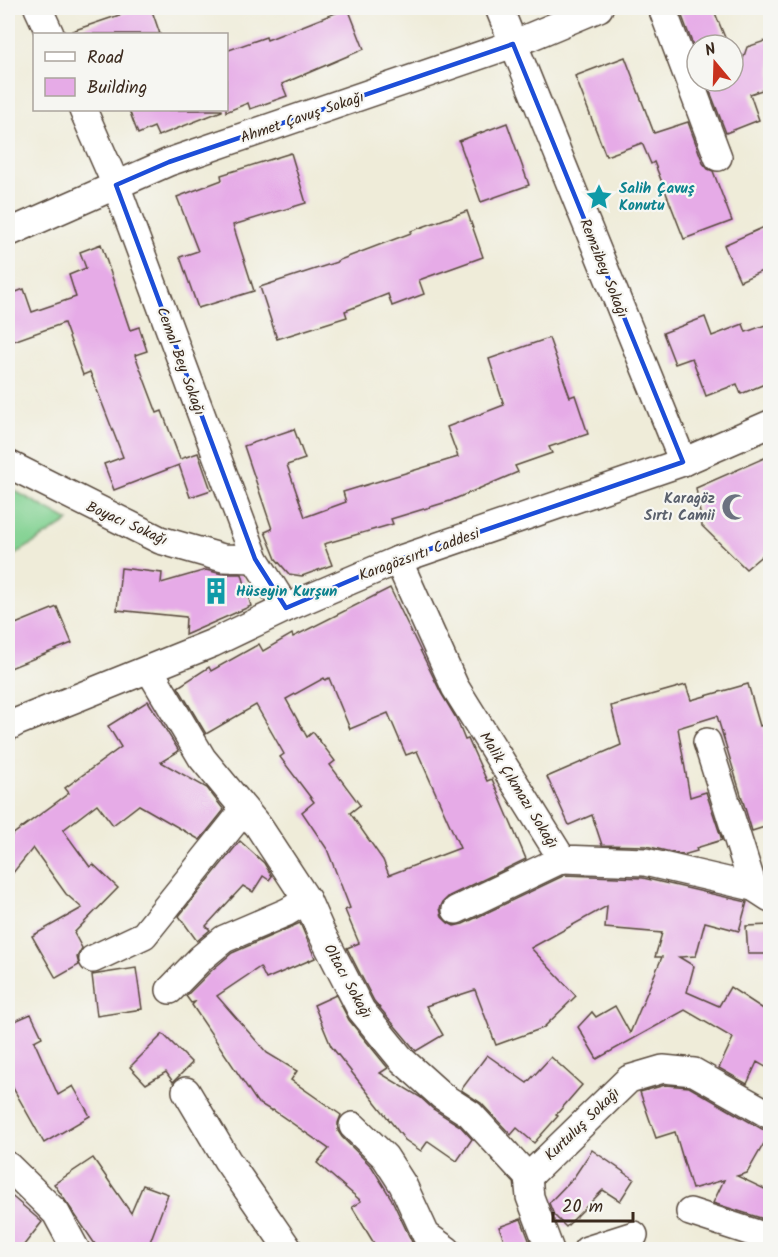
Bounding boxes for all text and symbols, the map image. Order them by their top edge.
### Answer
legend [33,33,228,111]
north arrow [685,33,745,93]
text: N [702,37,719,64]
text: Road [87,44,124,73]
text: Building [87,74,147,103]
street label: Ahmet Çavuş Sokağı [237,85,368,150]
place label: Salih Çavuş Konutu [619,177,695,218]
place icon: Salih Çavuş Konutu [584,182,614,212]
street label: Remzibey Sokağı [572,215,634,322]
street label: Cemal Bey Sokağı [149,304,211,419]
place label: Karagöz Sırtı Camii [644,487,716,528]
mosque icon: Karagöz Sırtı Camii [720,492,750,522]
street label: Boyacı Sokağı [82,495,171,553]
street label: Karagözsırtı Caddesi [356,521,484,588]
building icon: Hüseyin Kurşun [201,576,231,606]
place label: Hüseyin Kurşun [236,580,337,604]
street label: Malik Çıkmazı Sokağı [472,727,564,854]
street label: Oltacı Sokağı [317,940,378,1023]
street label: Kurtuluş Sokağı [539,1082,626,1167]
scale bar [553,1185,632,1223]
text: 20 m [562,1193,603,1222]

